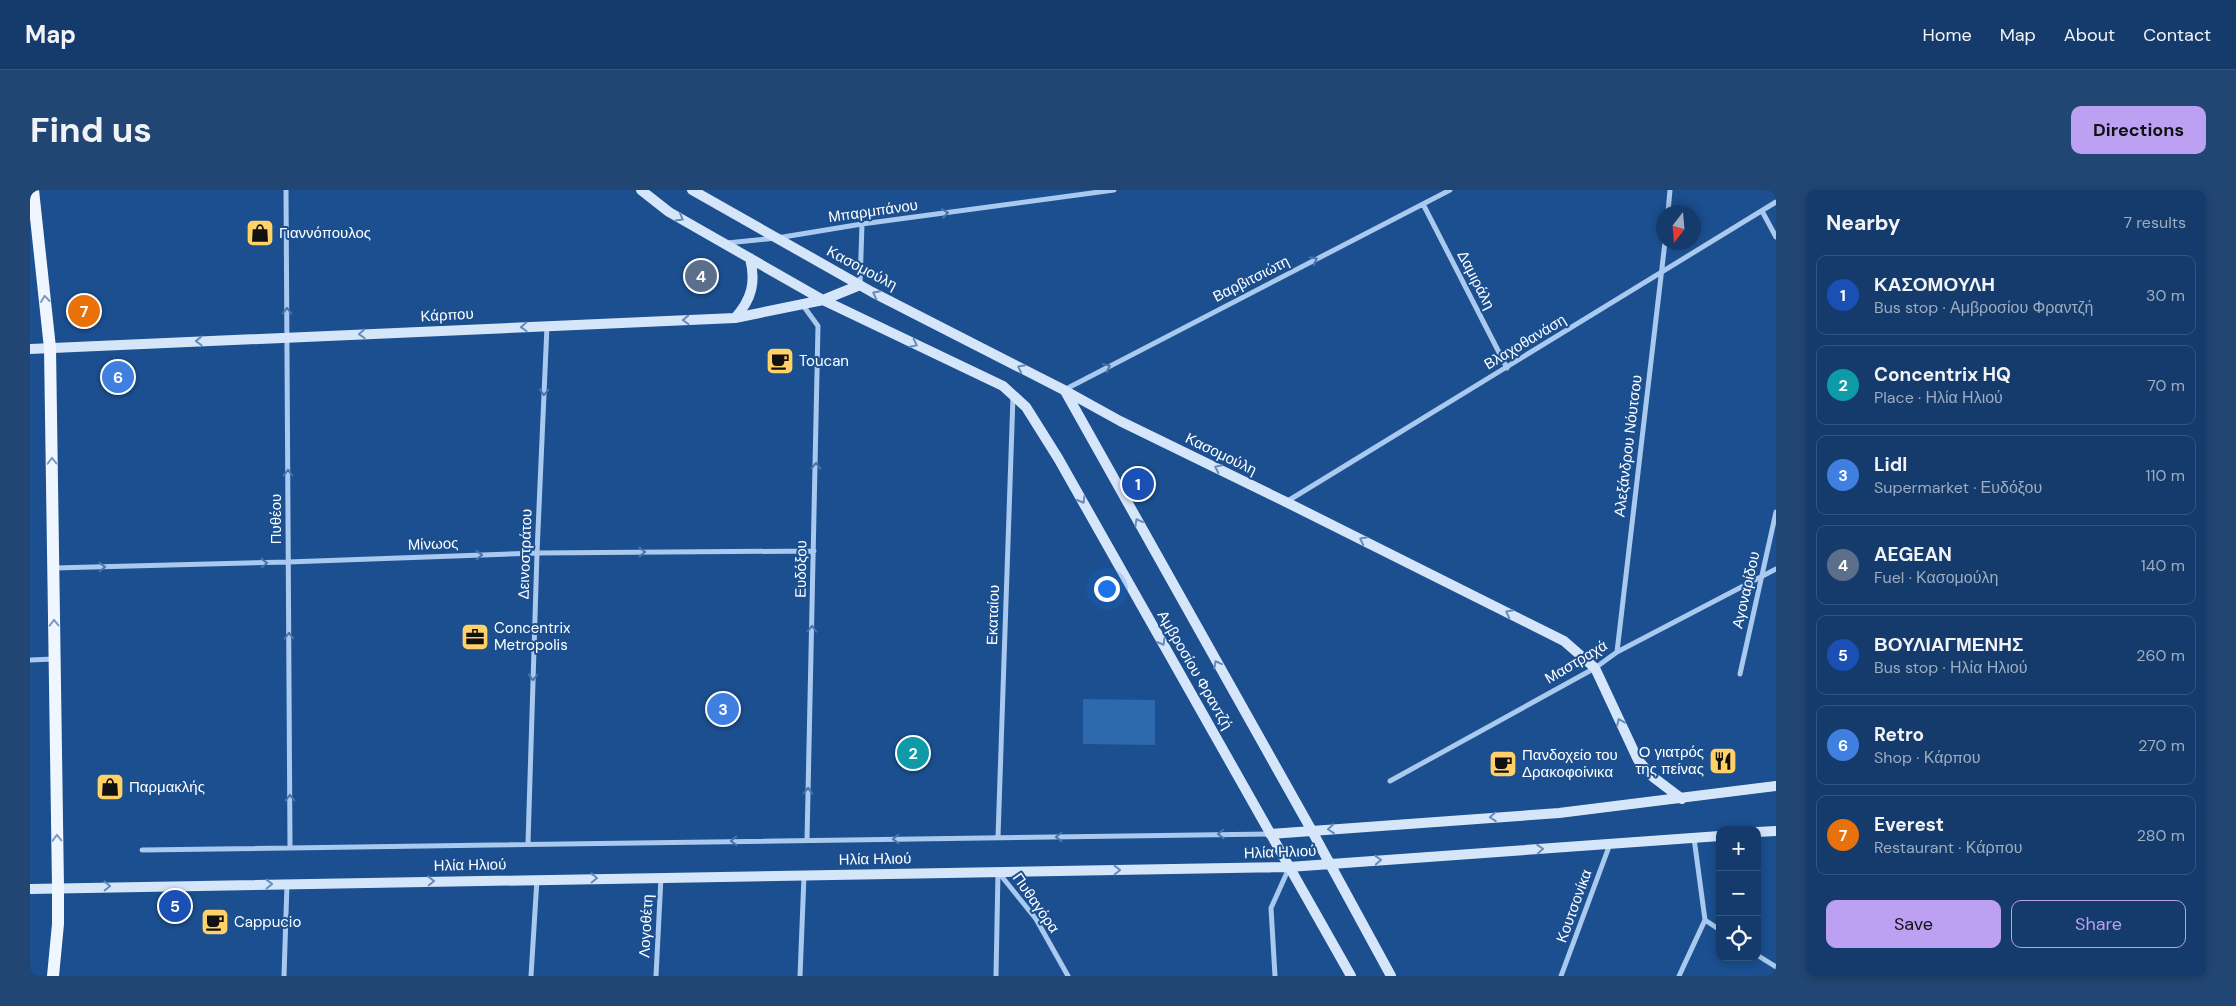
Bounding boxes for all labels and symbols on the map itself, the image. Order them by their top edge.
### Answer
street label: Μπαρμπάνου [827,195,919,227]
north arrow [1656,205,1701,250]
one-way arrow [941,208,949,219]
one-way arrow [675,212,684,222]
shop icon: Γιαννόπουλος [245,218,275,248]
place label: Γιαννόπουλος [279,223,371,243]
street label: Κασομούλη [823,241,901,295]
street label: Δαμιράλη [1453,247,1499,313]
street label: Βαρβιτσιώτη [1209,251,1293,307]
one-way arrow [1309,256,1318,266]
pin: 4 [685,257,717,295]
one-way arrow [872,290,881,300]
pin: 7 [68,292,100,330]
one-way arrow [40,295,51,303]
street label: Κάρπου [420,304,474,326]
one-way arrow [282,306,292,314]
street label: Βλαχοθανάση [1480,310,1570,374]
one-way arrow [682,314,690,325]
one-way arrow [520,322,528,332]
one-way arrow [357,329,365,339]
one-way arrow [195,336,203,347]
one-way arrow [909,338,918,348]
cafe icon: Toucan [765,346,795,376]
place label: Toucan [799,351,849,371]
pin: 6 [102,358,134,396]
one-way arrow [1102,363,1111,373]
one-way arrow [1017,364,1026,374]
street label: Αλεξάνδρου Νόυτσου [1609,374,1647,518]
one-way arrow [539,388,550,396]
street label: Κασομούλη [1182,428,1260,480]
one-way arrow [47,457,57,464]
one-way arrow [810,462,821,470]
one-way arrow [1214,464,1223,475]
pin: 1 [1122,465,1154,503]
one-way arrow [283,469,293,476]
street label: Πυθέου [266,494,286,544]
one-way arrow [1075,495,1085,504]
street label: Δεινοστράτου [513,508,537,600]
one-way arrow [1134,518,1144,527]
street label: Μίνωος [407,533,459,555]
one-way arrow [1360,536,1369,546]
street label: Ευδόξου [790,540,812,598]
one-way arrow [638,547,646,557]
street label: Αγοναρίδου [1727,549,1765,631]
one-way arrow [476,550,484,561]
one-way arrow [261,558,269,568]
one-way arrow [98,561,106,572]
your location [1094,576,1120,602]
street label: Εκαταίου [982,585,1004,645]
street label: Αμβροσίου Φραντζή [1153,607,1237,733]
one-way arrow [1505,609,1514,619]
place label: Concentrix Metropolis [494,618,571,655]
one-way arrow [49,619,59,627]
office icon: Concentrix Metropolis [460,622,490,652]
one-way arrow [807,624,818,632]
one-way arrow [284,631,294,639]
street label: Μαστραχά [1541,635,1611,689]
one-way arrow [1156,637,1166,646]
one-way arrow [1213,660,1223,669]
one-way arrow [528,674,538,681]
pin: 3 [707,690,739,728]
one-way arrow [1616,718,1627,727]
pin: 2 [897,734,929,772]
place label: Ο γιατρός της πείνας [1635,742,1704,779]
place label: Πανδοχείο του Δρακοφοίνικα [1522,745,1618,782]
restaurant icon: Ο γιατρός της πείνας [1708,746,1738,776]
cafe icon: Πανδοχείο του Δρακοφοίνικα [1488,749,1518,779]
shop icon: Παρμακλής [95,772,125,802]
place label: Παρμακλής [129,777,205,797]
one-way arrow [803,787,814,795]
one-way arrow [285,794,295,802]
one-way arrow [1488,812,1496,823]
one-way arrow [1326,823,1334,834]
one-way arrow [1217,829,1225,839]
one-way arrow [1055,831,1063,842]
one-way arrow [52,834,62,842]
one-way arrow [892,834,900,844]
one-way arrow [730,836,738,846]
street label: Ηλία Ηλιού [1243,841,1317,863]
one-way arrow [1536,844,1544,855]
street label: Ηλία Ηλιού [839,848,911,870]
street label: Ηλία Ηλιού [434,854,506,876]
one-way arrow [1374,855,1382,866]
one-way arrow [1114,865,1121,875]
street label: Κουτσονίκα [1552,866,1597,945]
street label: Πυθαγόρα [1008,869,1064,937]
one-way arrow [590,873,598,884]
one-way arrow [428,876,436,886]
one-way arrow [266,879,273,889]
one-way arrow [103,881,111,891]
pin: 5 [159,887,191,925]
street label: Λογοθέτη [634,894,658,958]
cafe icon: Cappucio [200,907,230,937]
place label: Cappucio [234,912,301,932]

